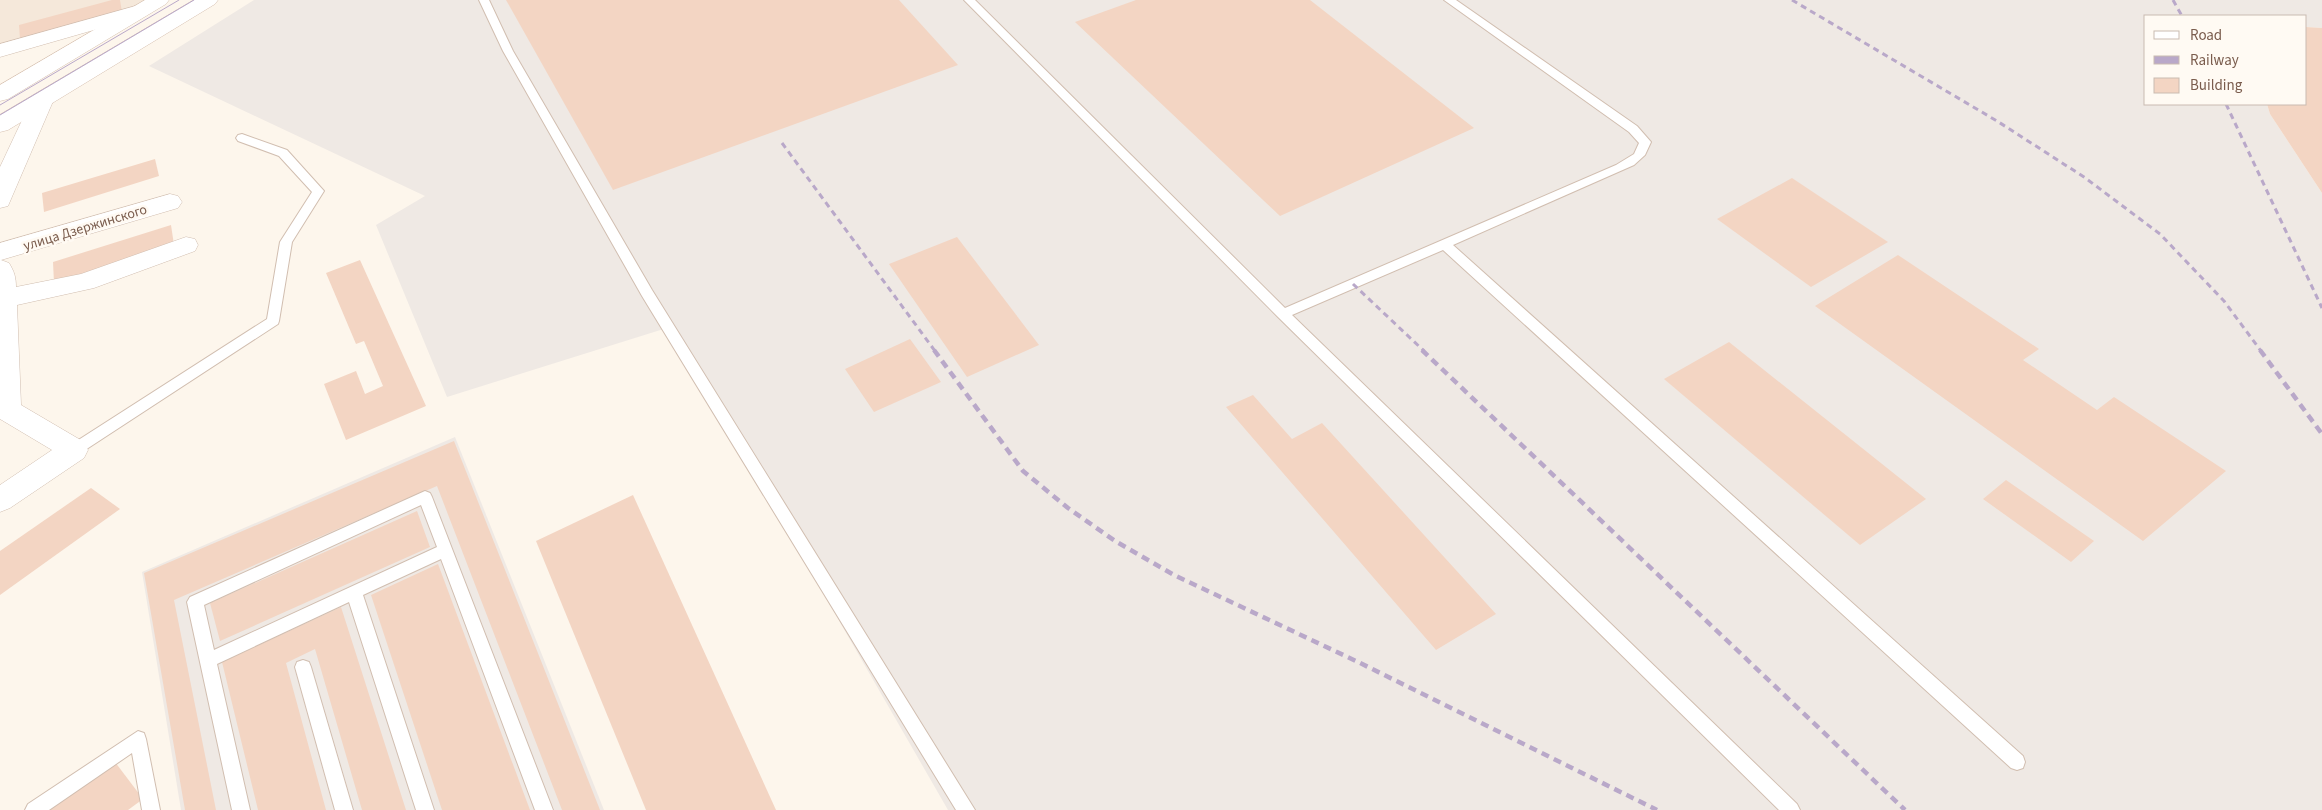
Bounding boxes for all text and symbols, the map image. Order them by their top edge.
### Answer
legend [2144,15,2307,105]
text: Road [2190,25,2222,46]
text: Railway [2190,50,2239,71]
text: Building [2190,75,2243,96]
street label: улица Дзержинского [21,200,150,256]

